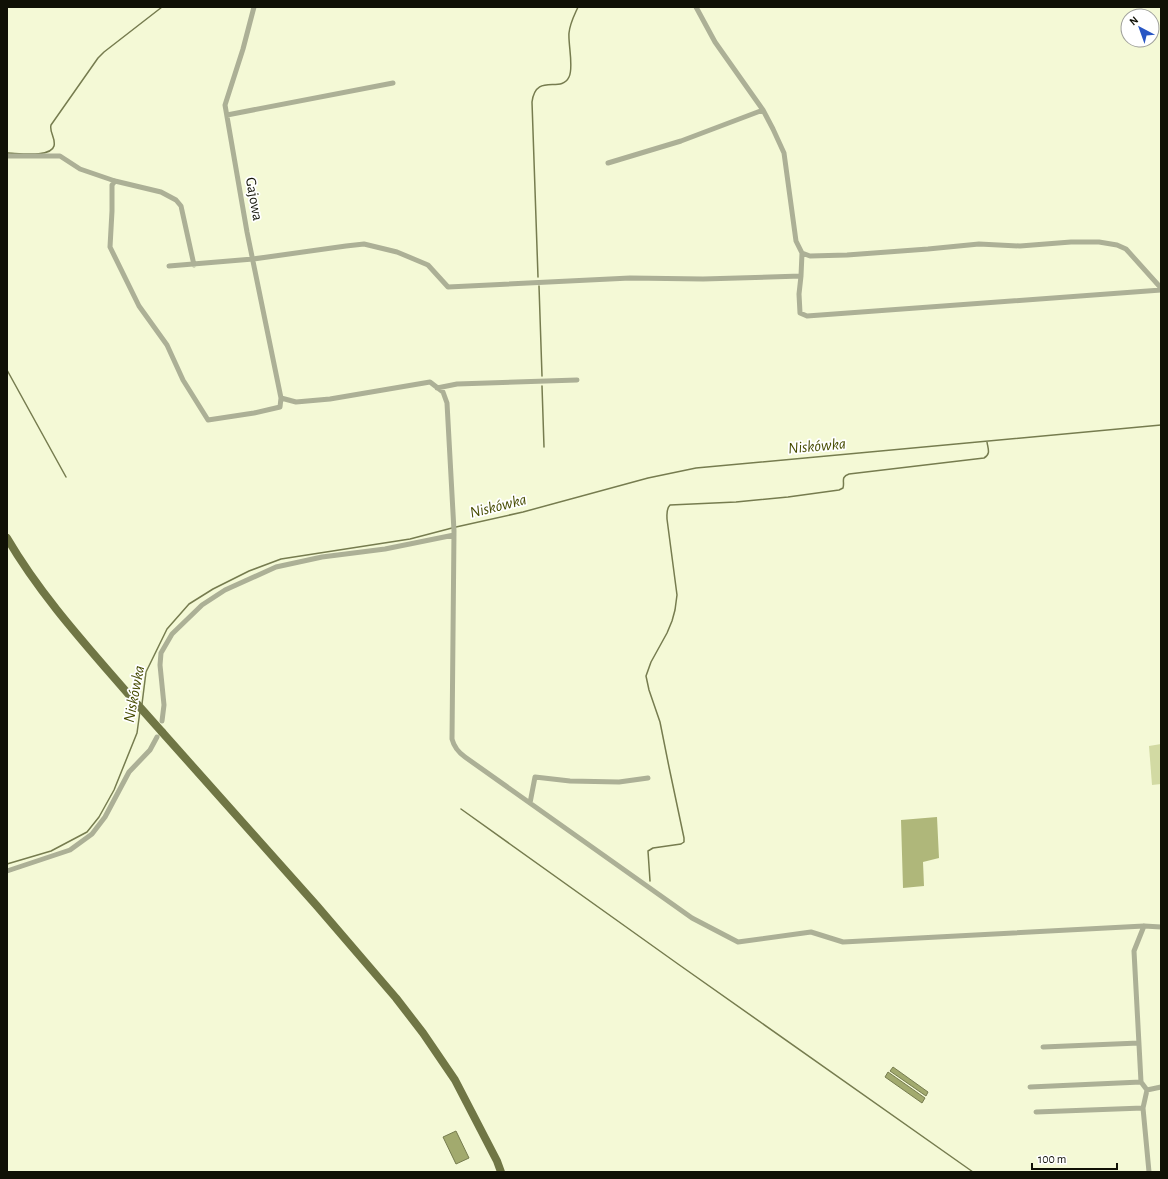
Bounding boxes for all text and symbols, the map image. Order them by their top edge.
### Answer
north arrow [1120,8,1160,48]
text: N [1127,14,1140,27]
street label: Gajowa [243,176,265,222]
water label: Niskówka [787,436,847,456]
water label: Niskówka [468,491,528,521]
water label: Niskówka [121,664,147,724]
scale bar [1032,1145,1117,1171]
text: 100 m [1038,1153,1066,1165]

